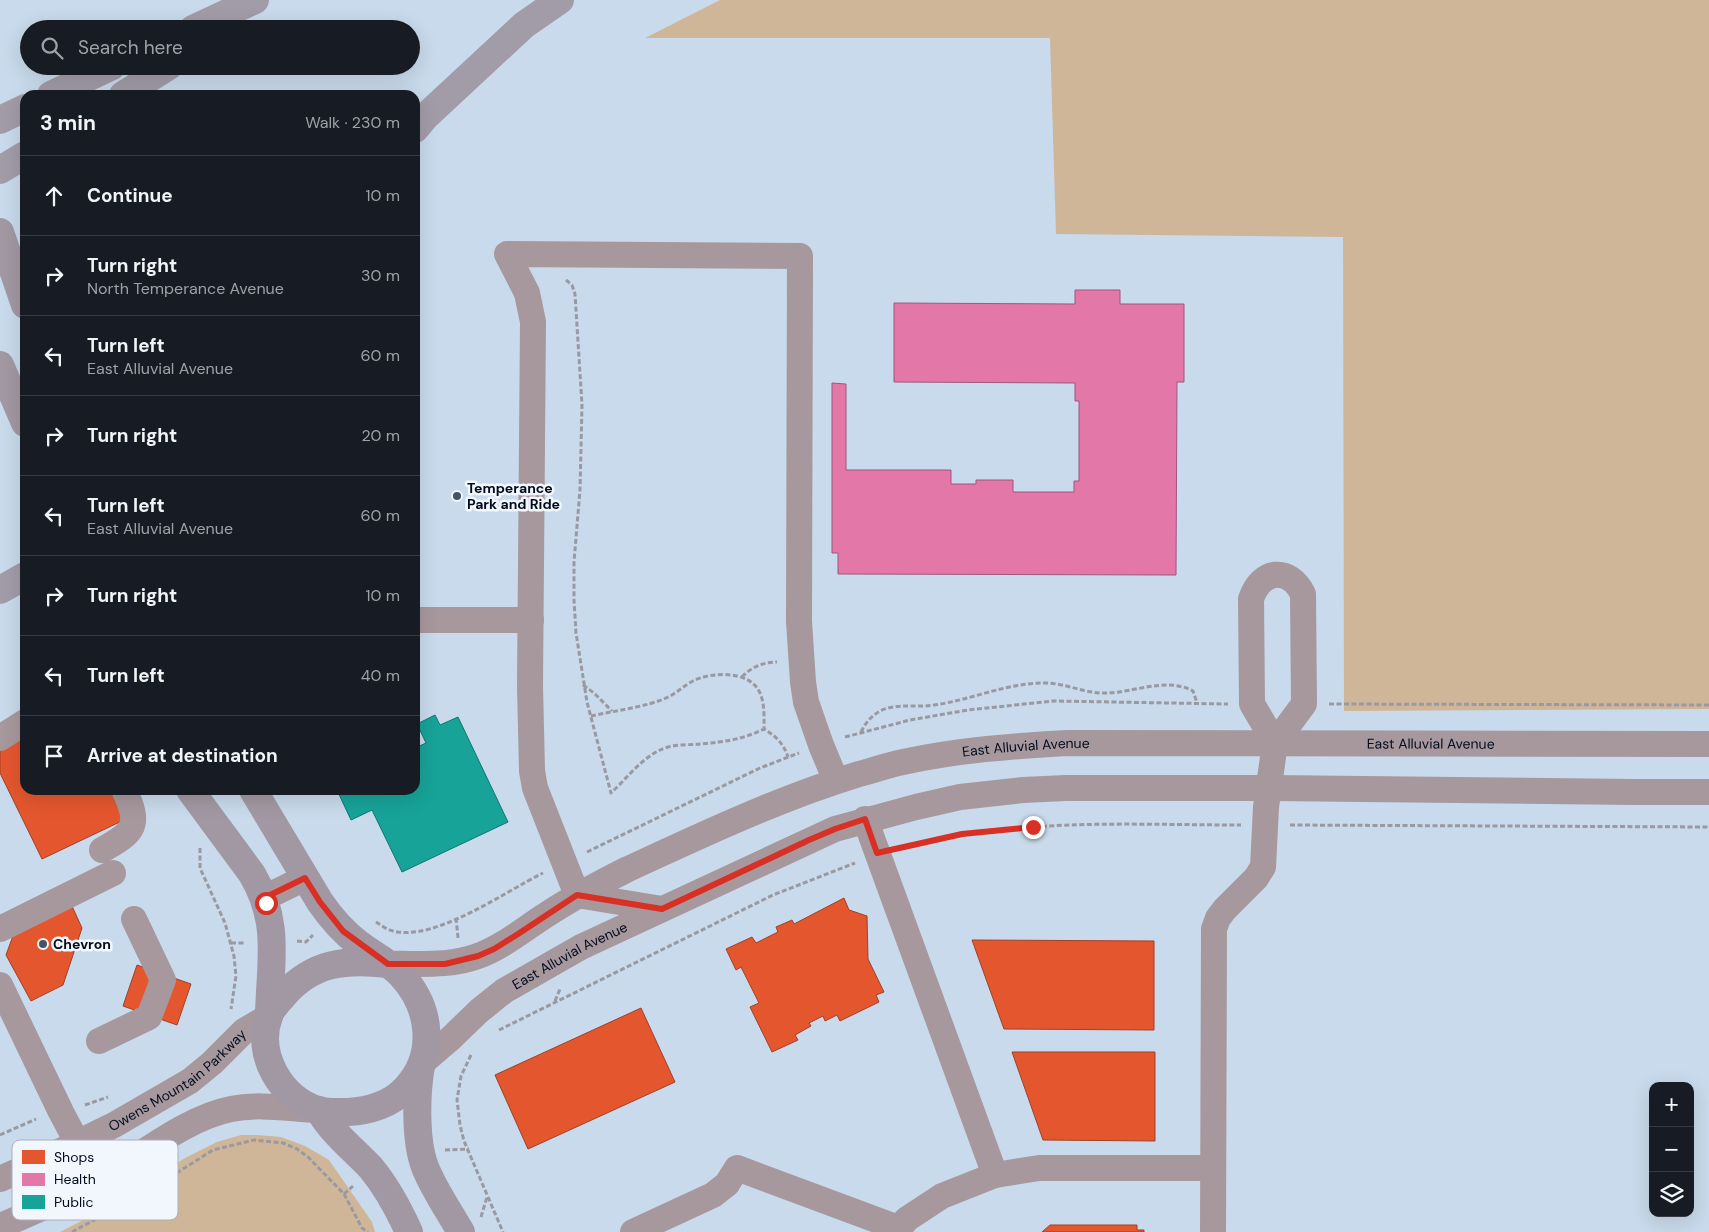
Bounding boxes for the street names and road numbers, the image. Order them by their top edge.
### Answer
street label: East Alluvial Avenue [961,734,1090,761]
street label: East Alluvial Avenue [1367,734,1495,753]
street label: East Alluvial Avenue [509,918,630,993]
street label: Owens Mountain Parkway [105,1025,250,1135]

